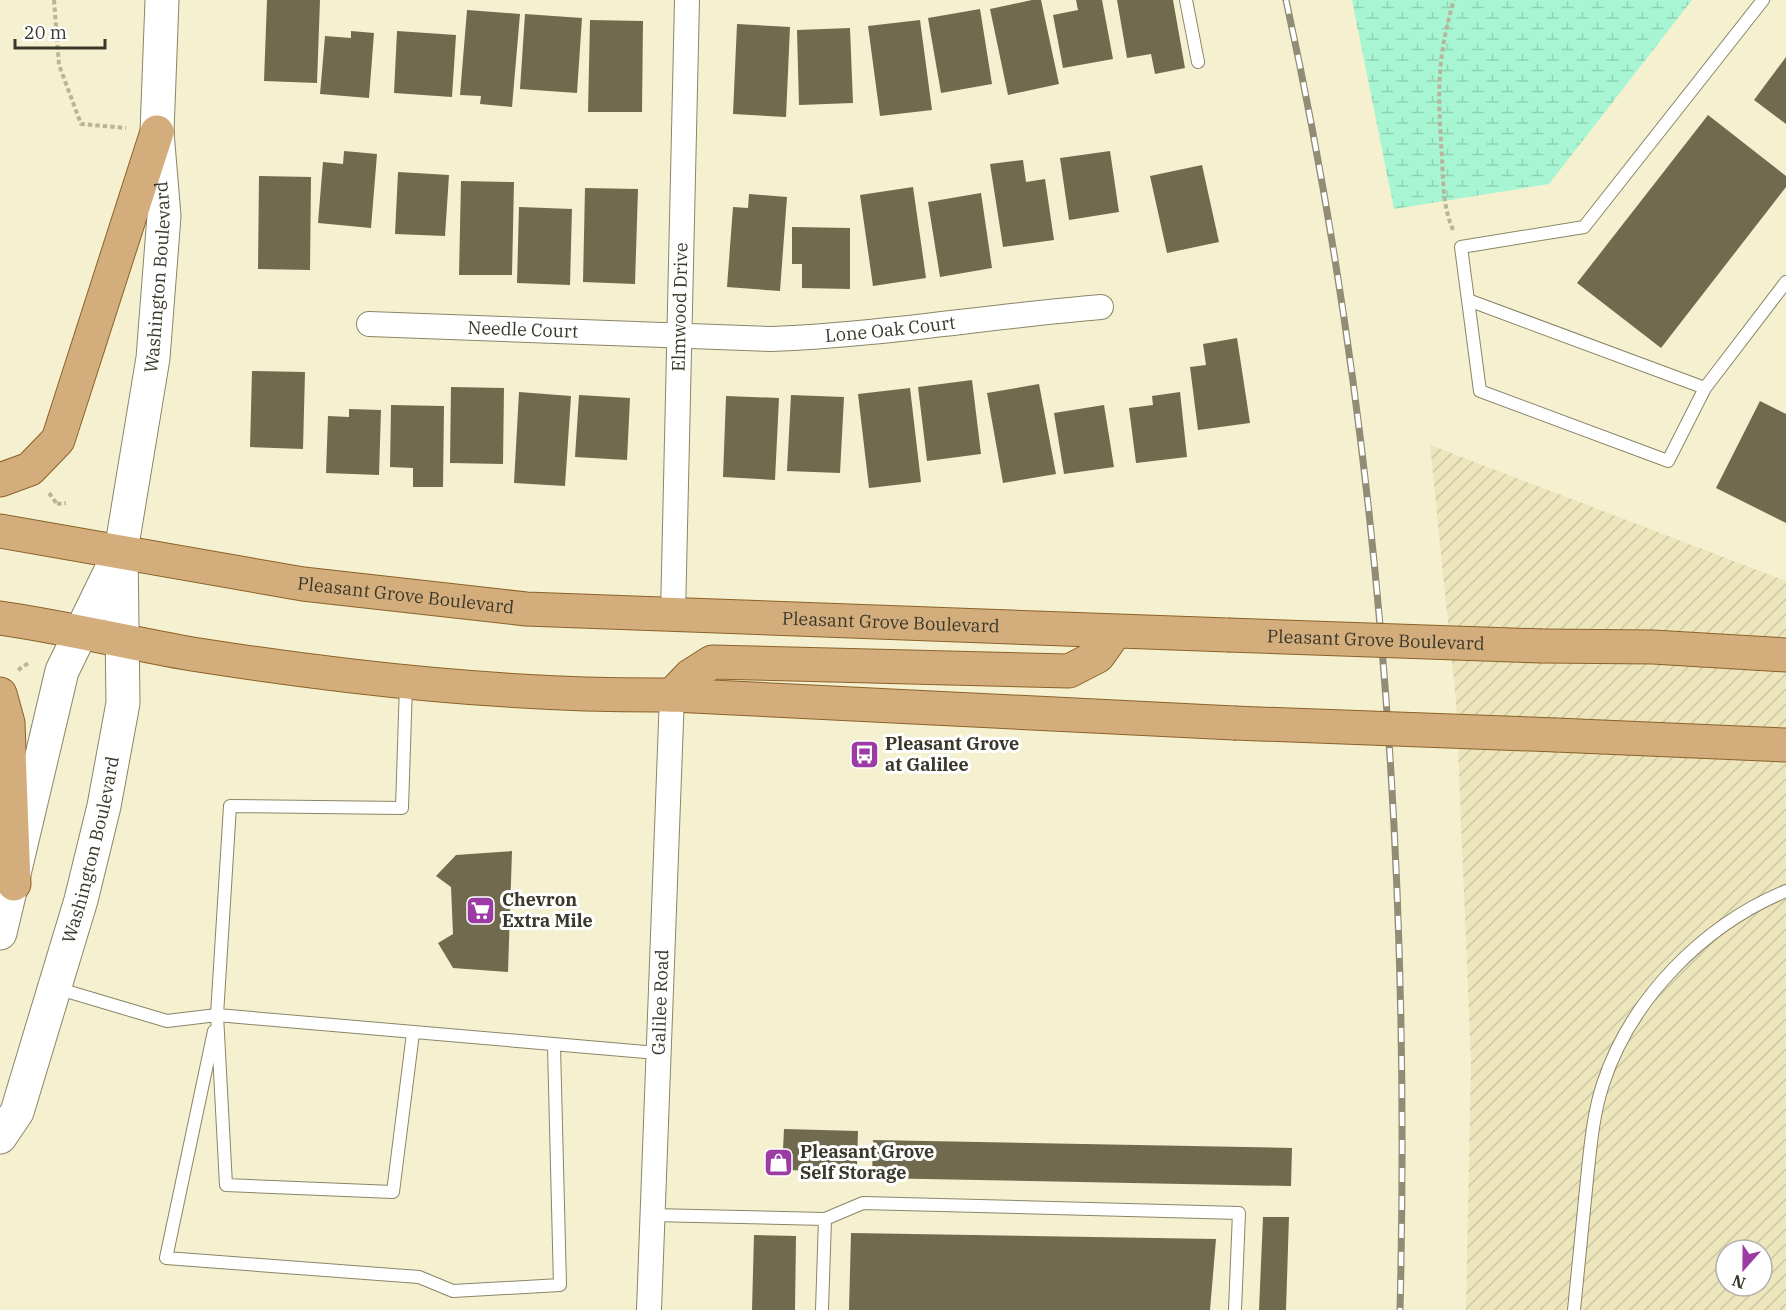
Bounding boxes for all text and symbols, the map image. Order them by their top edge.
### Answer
scale bar [15,12,105,50]
text: 20 m [24,21,67,44]
street label: Washington Boulevard [139,180,175,374]
street label: Elmwood Drive [667,242,692,372]
street label: Lone Oak Court [824,311,957,347]
street label: Needle Court [467,316,579,343]
street label: Pleasant Grove Boulevard [296,571,515,619]
street label: Pleasant Grove Boulevard [782,606,1000,638]
street label: Pleasant Grove Boulevard [1267,624,1485,655]
place label: Pleasant Grove at Galilee [885,732,1019,776]
bus stop icon: Pleasant Grove at Galilee [848,738,880,770]
street label: Washington Boulevard [57,754,124,946]
place label: Chevron Extra Mile [502,888,593,932]
supermarket icon: Chevron Extra Mile [465,894,497,926]
street label: Galilee Road [647,949,673,1056]
place label: Pleasant Grove Self Storage [800,1140,934,1184]
shop icon: Pleasant Grove Self Storage [763,1146,795,1178]
north arrow [1714,1238,1774,1298]
text: N [1729,1270,1748,1294]

